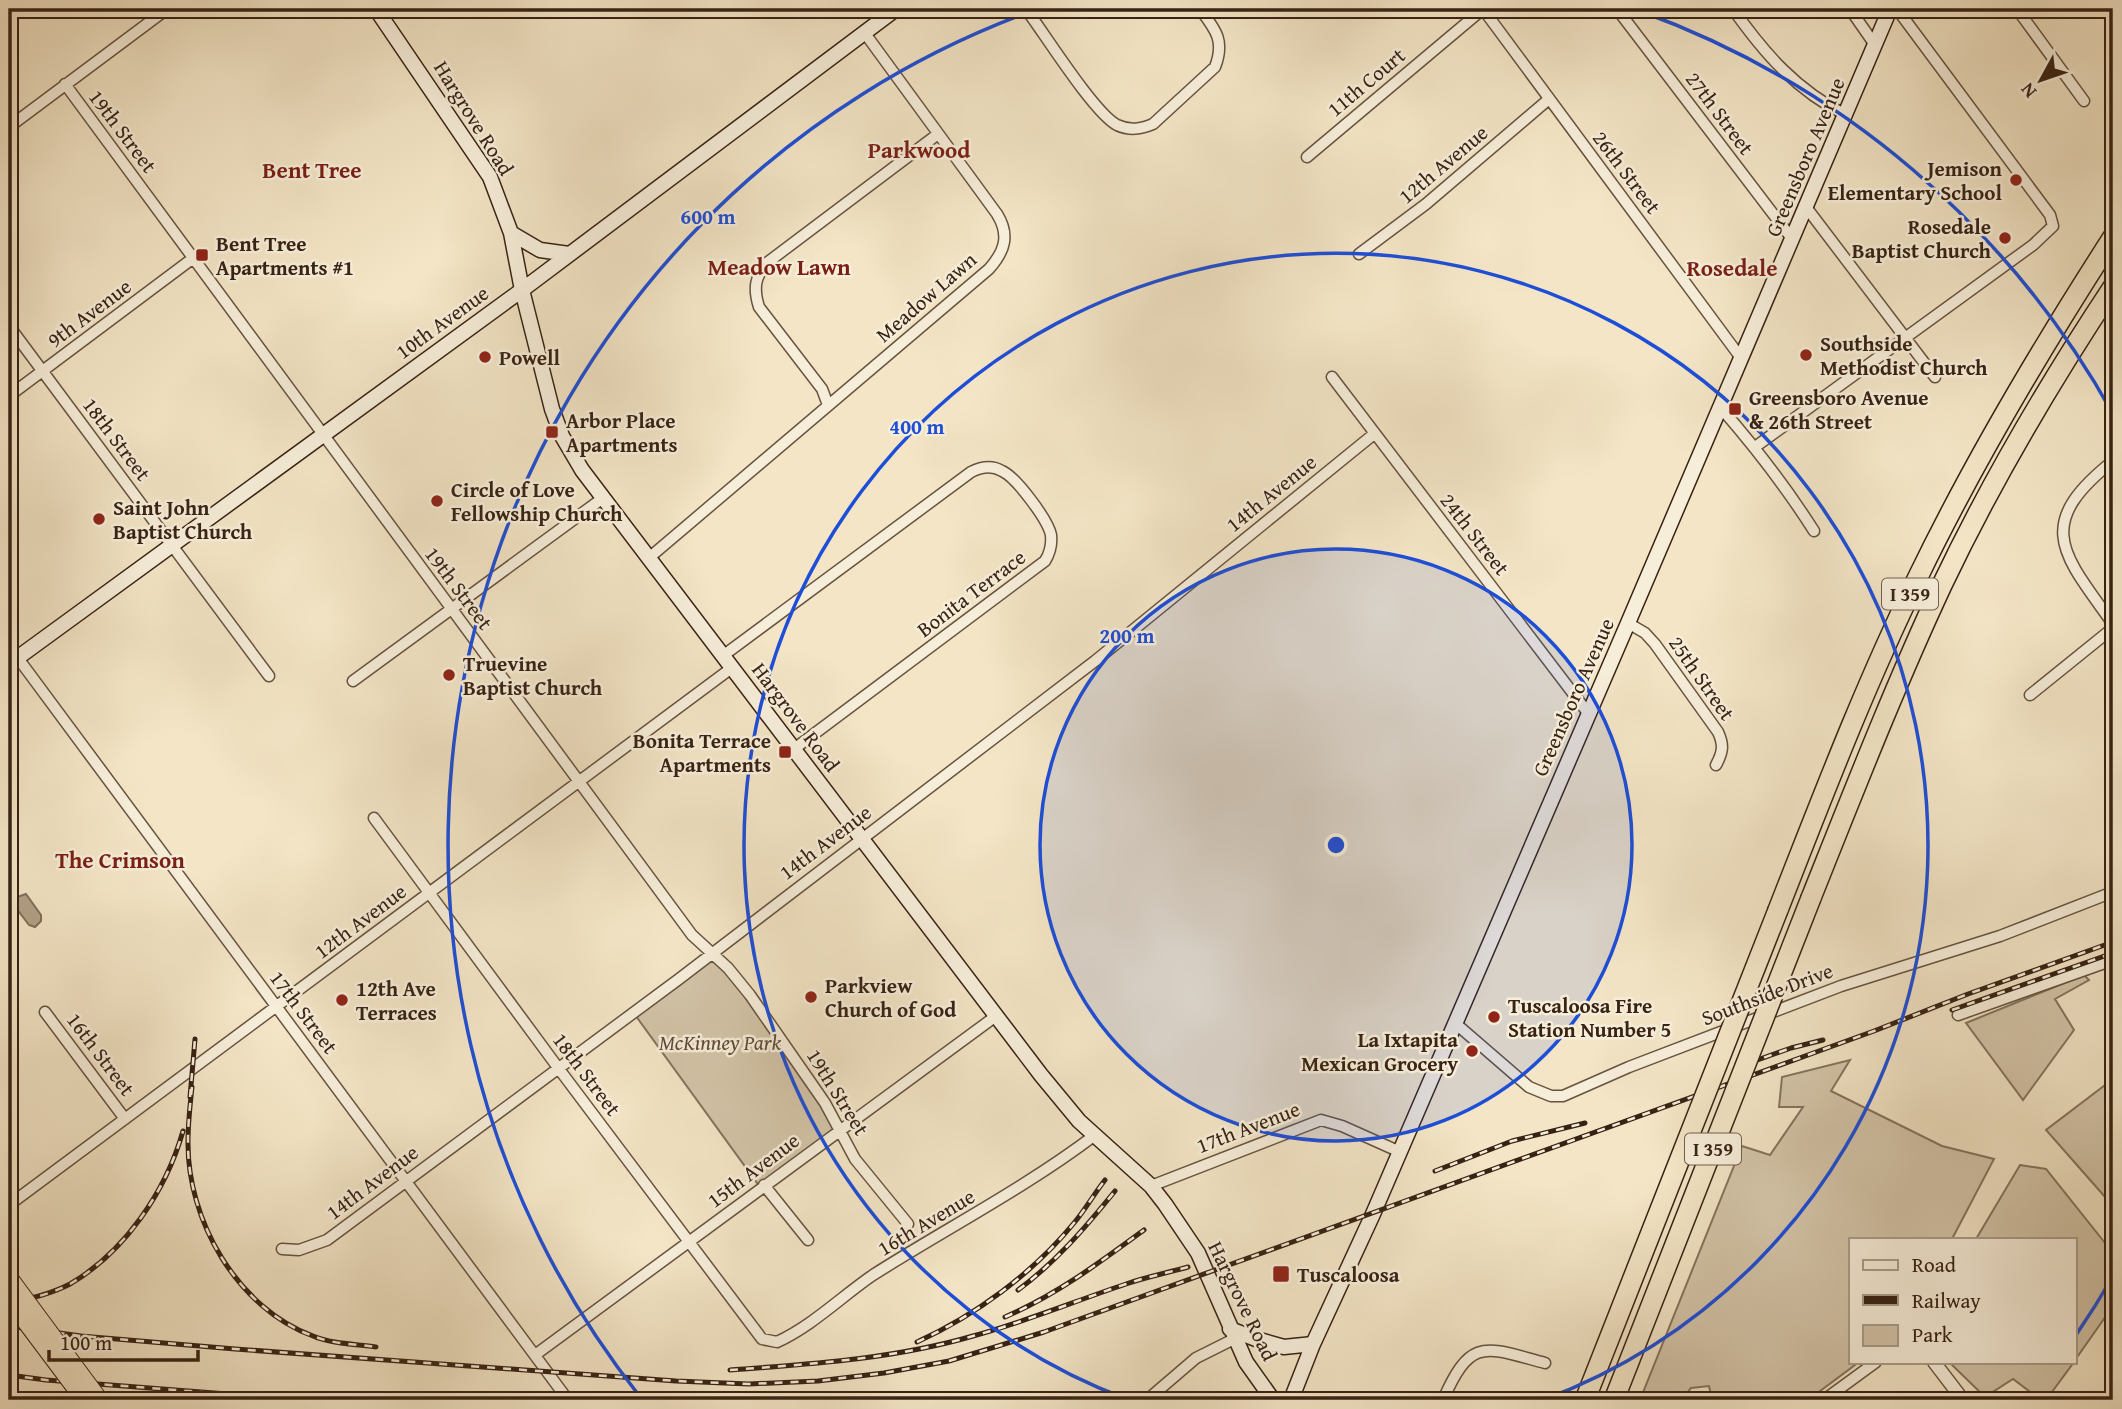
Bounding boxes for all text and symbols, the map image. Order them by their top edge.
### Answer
street label: 11th Court [1320,40,1412,124]
north arrow [2007,46,2076,116]
street label: Hargrove Road [426,55,522,182]
street label: 27th Street [1678,65,1762,162]
street label: Greensboro Avenue [1757,72,1853,241]
text: N [2013,77,2043,105]
street label: 19th Street [81,83,165,180]
street label: 12th Avenue [1391,117,1495,211]
street label: 26th Street [1585,124,1669,221]
district label: Parkwood [868,133,971,166]
district label: Bent Tree [262,153,362,186]
place label: Jemison Elementary School [1828,153,2003,208]
marker: Jemison Elementary School [2008,172,2024,188]
text: 600 m [680,201,736,232]
place label: Rosedale Baptist Church [1852,211,1992,266]
place label: Bent Tree Apartments #1 [216,228,354,283]
marker: Rosedale Baptist Church [1997,230,2013,246]
street label: Meadow Lawn [869,244,983,350]
marker: Bent Tree Apartments #1 [194,247,210,263]
district label: Meadow Lawn [707,250,851,283]
district label: Rosedale [1686,251,1778,284]
street label: 9th Avenue [40,271,138,355]
street label: 10th Avenue [389,277,495,366]
place label: Southside Methodist Church [1820,328,1988,383]
place label: Powell [499,342,561,373]
marker: Southside Methodist Church [1798,347,1814,363]
marker: Powell [477,349,493,365]
place label: Greensboro Avenue & 26th Street [1749,382,1929,437]
street label: 18th Street [75,391,159,488]
marker: Greensboro Avenue & 26th Street [1727,401,1743,417]
place label: Arbor Place Apartments [566,405,677,460]
text: 400 m [889,411,945,442]
marker: Arbor Place Apartments [544,424,560,440]
street label: 14th Avenue [1219,447,1323,539]
place label: Circle of Love Fellowship Church [451,474,623,529]
street label: 24th Street [1433,486,1517,582]
place label: Saint John Baptist Church [113,492,253,547]
marker: Circle of Love Fellowship Church [429,493,445,509]
marker: Saint John Baptist Church [91,511,107,527]
street label: 19th Street [417,540,501,637]
street label: Bonita Terrace [910,542,1032,644]
road number: I 359 [1882,579,1938,610]
street label: Greensboro Avenue [1524,613,1622,781]
text: 200 m [1099,620,1155,651]
street label: 25th Street [1661,629,1743,727]
place label: Truevine Baptist Church [463,648,603,703]
street label: Hargrove Road [745,656,848,779]
marker: Truevine Baptist Church [441,667,457,683]
place label: Bonita Terrace Apartments [633,725,771,780]
marker: Bonita Terrace Apartments [777,744,793,760]
street label: 14th Avenue [772,797,878,887]
centre of rings [1324,833,1348,857]
district label: The Crimson [55,843,185,876]
street label: 12th Avenue [307,876,413,966]
street label: Southside Drive [1697,955,1837,1033]
street label: 17th Street [262,964,346,1061]
place label: Parkview Church of God [825,970,956,1025]
place label: 12th Ave Terraces [356,973,437,1028]
marker: Parkview Church of God [803,989,819,1005]
place label: Tuscaloosa Fire Station Number 5 [1508,990,1671,1045]
marker: 12th Ave Terraces [334,992,350,1008]
street label: 16th Street [59,1006,143,1103]
marker: Tuscaloosa Fire Station Number 5 [1486,1009,1502,1025]
place label: La Ixtapita Mexican Grocery [1301,1024,1458,1079]
street label: 18th Street [545,1026,629,1123]
park label: McKinney Park [659,1027,781,1058]
street label: 19th Street [799,1043,877,1142]
marker: La Ixtapita Mexican Grocery [1464,1043,1480,1059]
street label: 17th Avenue [1192,1093,1304,1161]
street label: 15th Avenue [700,1125,806,1215]
road number: I 359 [1685,1134,1741,1164]
street label: 14th Avenue [319,1137,425,1227]
street label: 16th Avenue [871,1181,981,1263]
street label: Hargrove Road [1201,1236,1286,1367]
legend [1849,1238,2076,1364]
text: Road [1912,1249,1957,1280]
place label: Tuscaloosa [1297,1259,1400,1290]
marker: Tuscaloosa [1271,1264,1291,1284]
text: Railway [1912,1285,1981,1316]
scale bar [49,1318,198,1362]
text: Park [1912,1319,1953,1350]
text: 100 m [60,1327,112,1358]

